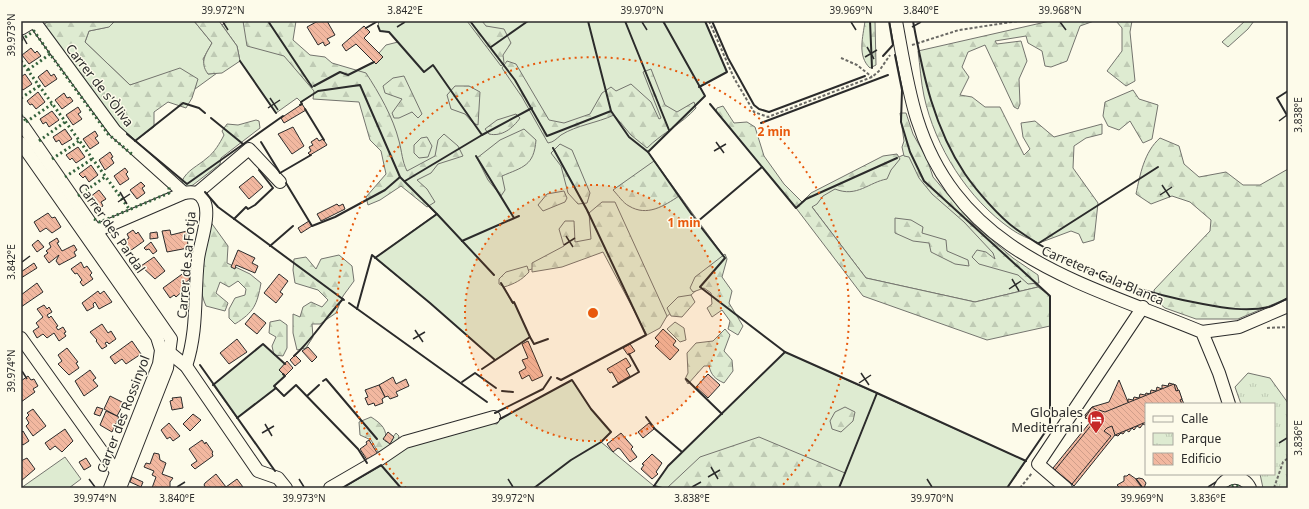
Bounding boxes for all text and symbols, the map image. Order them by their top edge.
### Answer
text: 39.972°N [201,3,245,17]
text: 3.842°E [387,3,423,17]
text: 39.970°N [620,3,664,17]
text: 39.969°N [829,3,873,17]
text: 3.840°E [903,3,939,17]
text: 39.968°N [1038,3,1082,17]
text: 39.973°N [4,13,18,57]
street label: Carrer de s'Òliva [62,40,138,130]
text: 3.838°E [1291,97,1305,133]
text: 2 min [757,123,791,140]
street label: Carrer des Pardal [74,179,150,277]
street label: Carrer de sa Fotja [172,211,200,319]
text: 1 min [667,214,701,231]
street label: Carretera Cala Blanca [1039,241,1167,309]
text: 3.842°E [4,244,18,280]
centre of rings [586,306,600,320]
text: 39.974°N [4,349,18,393]
street label: Carrer des Rossinyol [92,353,154,475]
place label: Globales Mediterrani [1011,403,1083,436]
legend [1145,403,1275,475]
hotel icon: Globales Mediterrani [1086,409,1106,434]
text: Calle [1181,410,1209,427]
text: 3.836°E [1291,420,1305,456]
text: Parque [1181,430,1222,447]
text: Edificio [1181,450,1222,467]
text: 39.974°N [73,491,117,505]
text: 3.840°E [159,491,195,505]
text: 39.973°N [282,491,326,505]
text: 39.972°N [491,491,535,505]
text: 3.838°E [674,491,710,505]
text: 39.970°N [910,491,954,505]
text: 39.969°N [1120,491,1164,505]
text: 3.836°E [1190,491,1226,505]

